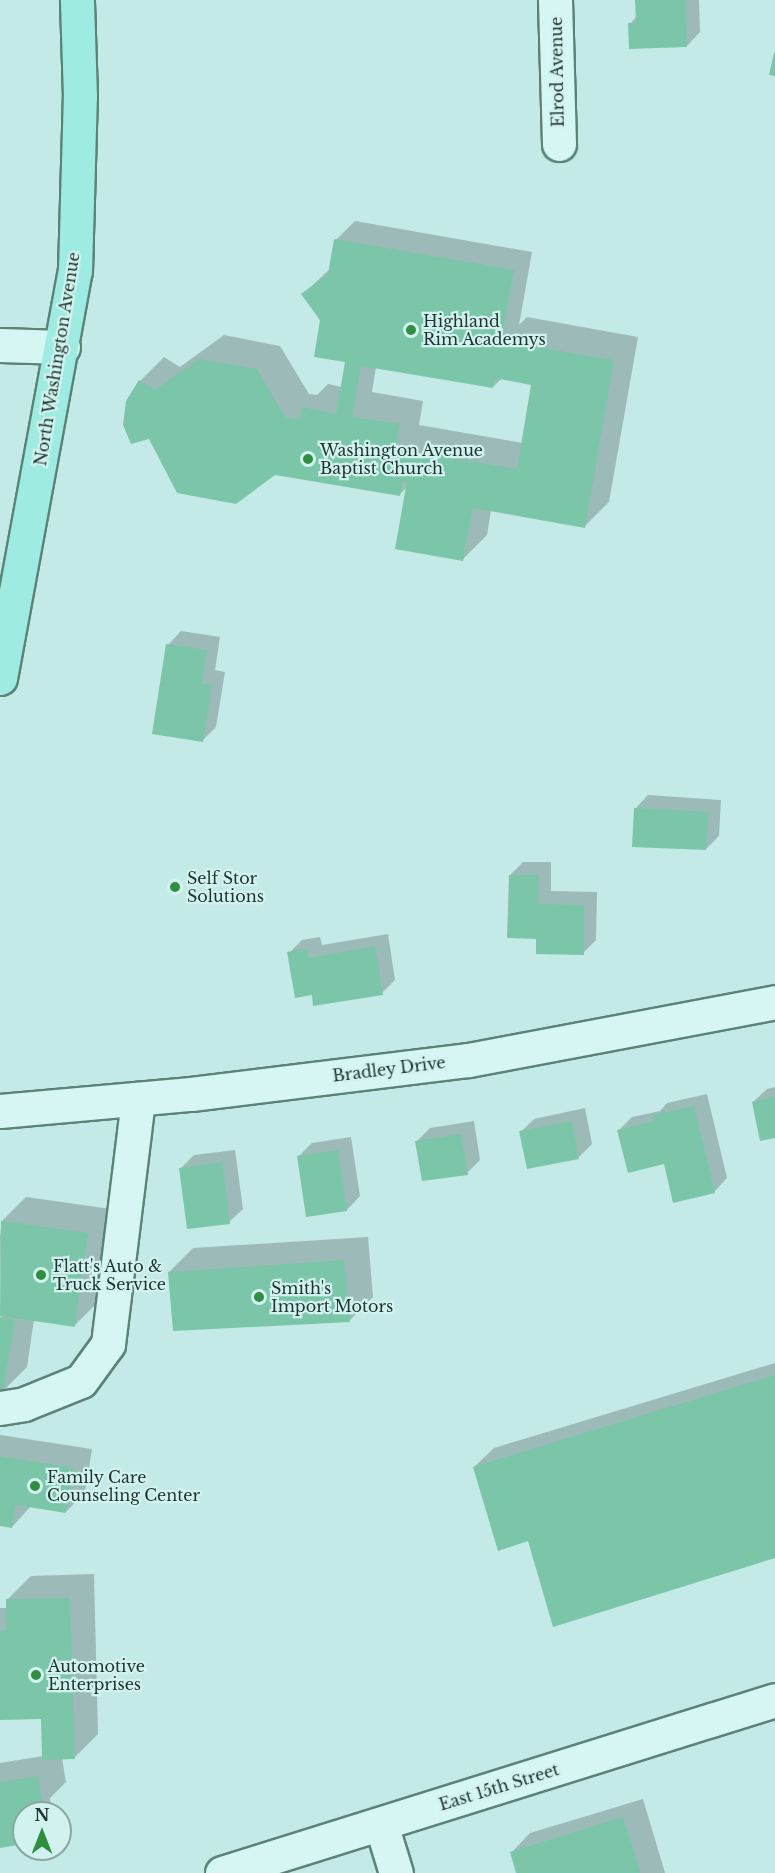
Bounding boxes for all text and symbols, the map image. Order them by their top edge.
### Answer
street label: Elrod Avenue [546,16,568,128]
street label: North Washington Avenue [31,250,83,468]
place label: Highland Rim Academys [423,311,546,349]
marker: Highland Rim Academys [404,323,418,337]
place label: Washington Avenue Baptist Church [320,440,484,478]
marker: Washington Avenue Baptist Church [301,452,315,466]
place label: Self Stor Solutions [187,868,264,906]
marker: Self Stor Solutions [168,880,182,894]
street label: Bradley Drive [331,1053,447,1085]
place label: Flatt's Auto & Truck Service [53,1256,166,1294]
marker: Flatt's Auto & Truck Service [34,1268,48,1282]
place label: Smith's Import Motors [271,1278,393,1316]
marker: Smith's Import Motors [252,1290,266,1304]
place label: Family Care Counseling Center [47,1467,200,1505]
marker: Family Care Counseling Center [28,1479,42,1493]
place label: Automotive Enterprises [48,1656,145,1694]
marker: Automotive Enterprises [29,1668,43,1682]
street label: East 15th Street [437,1760,561,1814]
north arrow [12,1801,72,1861]
text: N [34,1805,50,1825]

